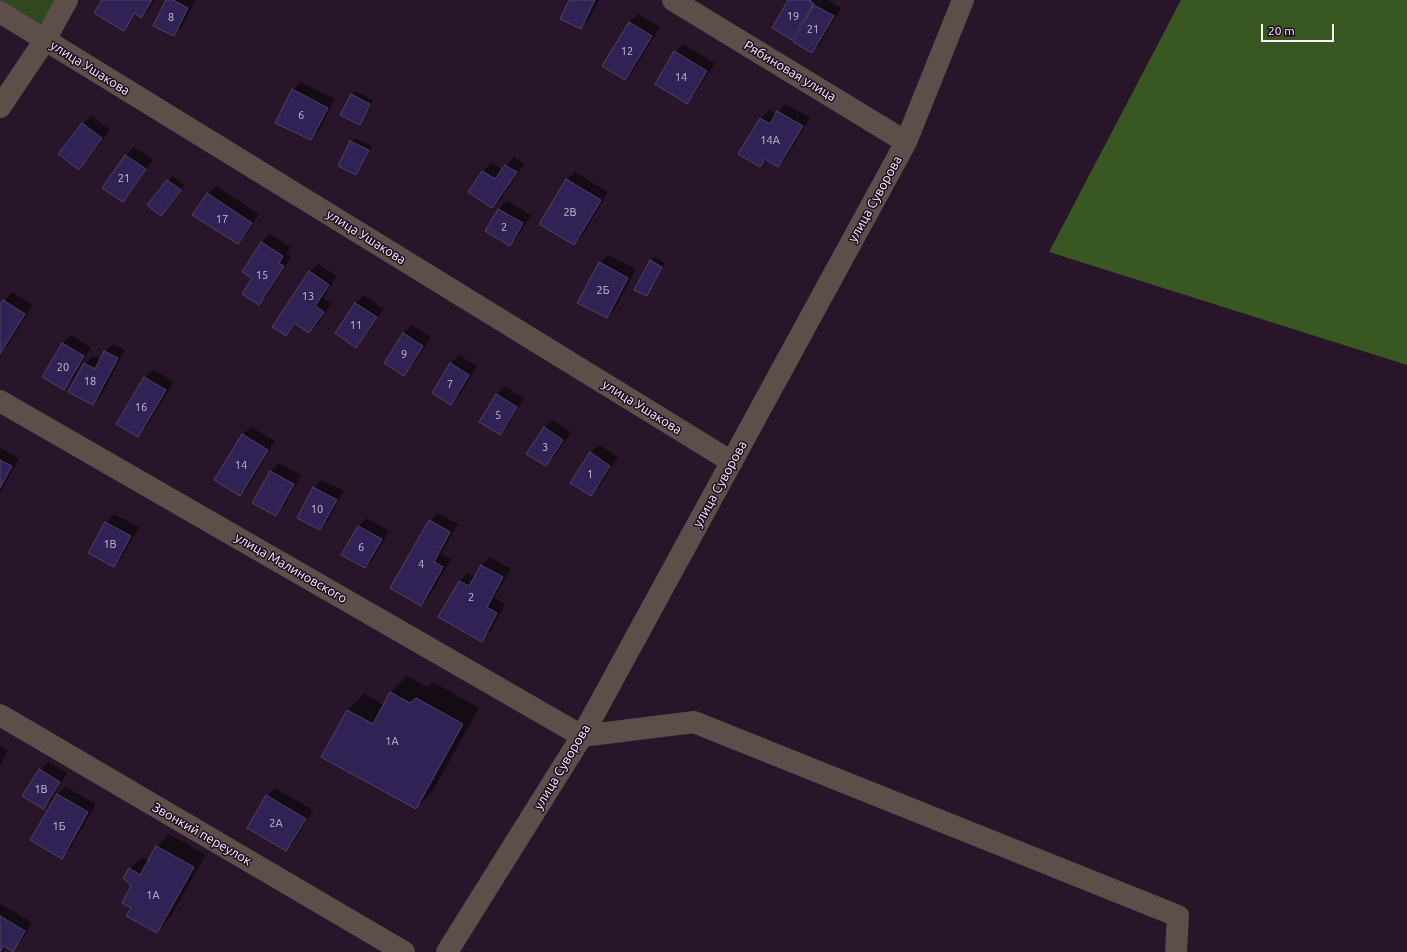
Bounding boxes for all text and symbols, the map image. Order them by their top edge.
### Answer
house number: 19 [787,9,799,23]
house number: 8 [168,10,174,24]
scale bar [1263,16,1336,42]
house number: 21 [807,22,819,36]
text: 20 m [1268,24,1295,37]
street label: улица Ушакова [47,37,133,99]
street label: Рябиновая улица [741,37,839,105]
house number: 12 [621,44,633,58]
house number: 14 [675,70,687,84]
house number: 6 [298,108,304,122]
house number: 14А [760,133,780,147]
street label: улица Суворова [845,153,905,245]
house number: 21 [118,171,130,185]
house number: 2В [563,205,577,219]
street label: улица Ушакова [323,206,409,268]
house number: 17 [216,212,228,226]
house number: 2 [501,220,507,234]
house number: 15 [256,268,268,282]
house number: 2Б [597,283,609,297]
house number: 13 [302,289,314,303]
house number: 11 [350,318,362,332]
house number: 9 [401,347,407,361]
house number: 20 [57,360,69,374]
house number: 18 [84,374,96,388]
street label: улица Ушакова [599,376,685,438]
house number: 7 [447,377,453,391]
house number: 16 [135,400,147,414]
house number: 5 [495,408,501,422]
street label: улица Суворова [690,438,750,530]
house number: 3 [542,440,548,454]
house number: 14 [235,458,247,472]
house number: 1 [587,467,593,481]
house number: 10 [311,502,323,516]
street label: улица Малиновского [232,529,350,607]
house number: 1В [103,537,117,551]
house number: 6 [358,540,364,554]
house number: 4 [418,557,424,571]
house number: 2 [468,590,474,604]
street label: улица Суворова [530,722,594,812]
house number: 1А [385,734,399,748]
house number: 1В [34,782,48,796]
street label: Звонкий переулок [150,799,254,869]
house number: 2А [269,816,283,830]
house number: 1Б [53,819,65,833]
house number: 1А [146,888,160,902]

